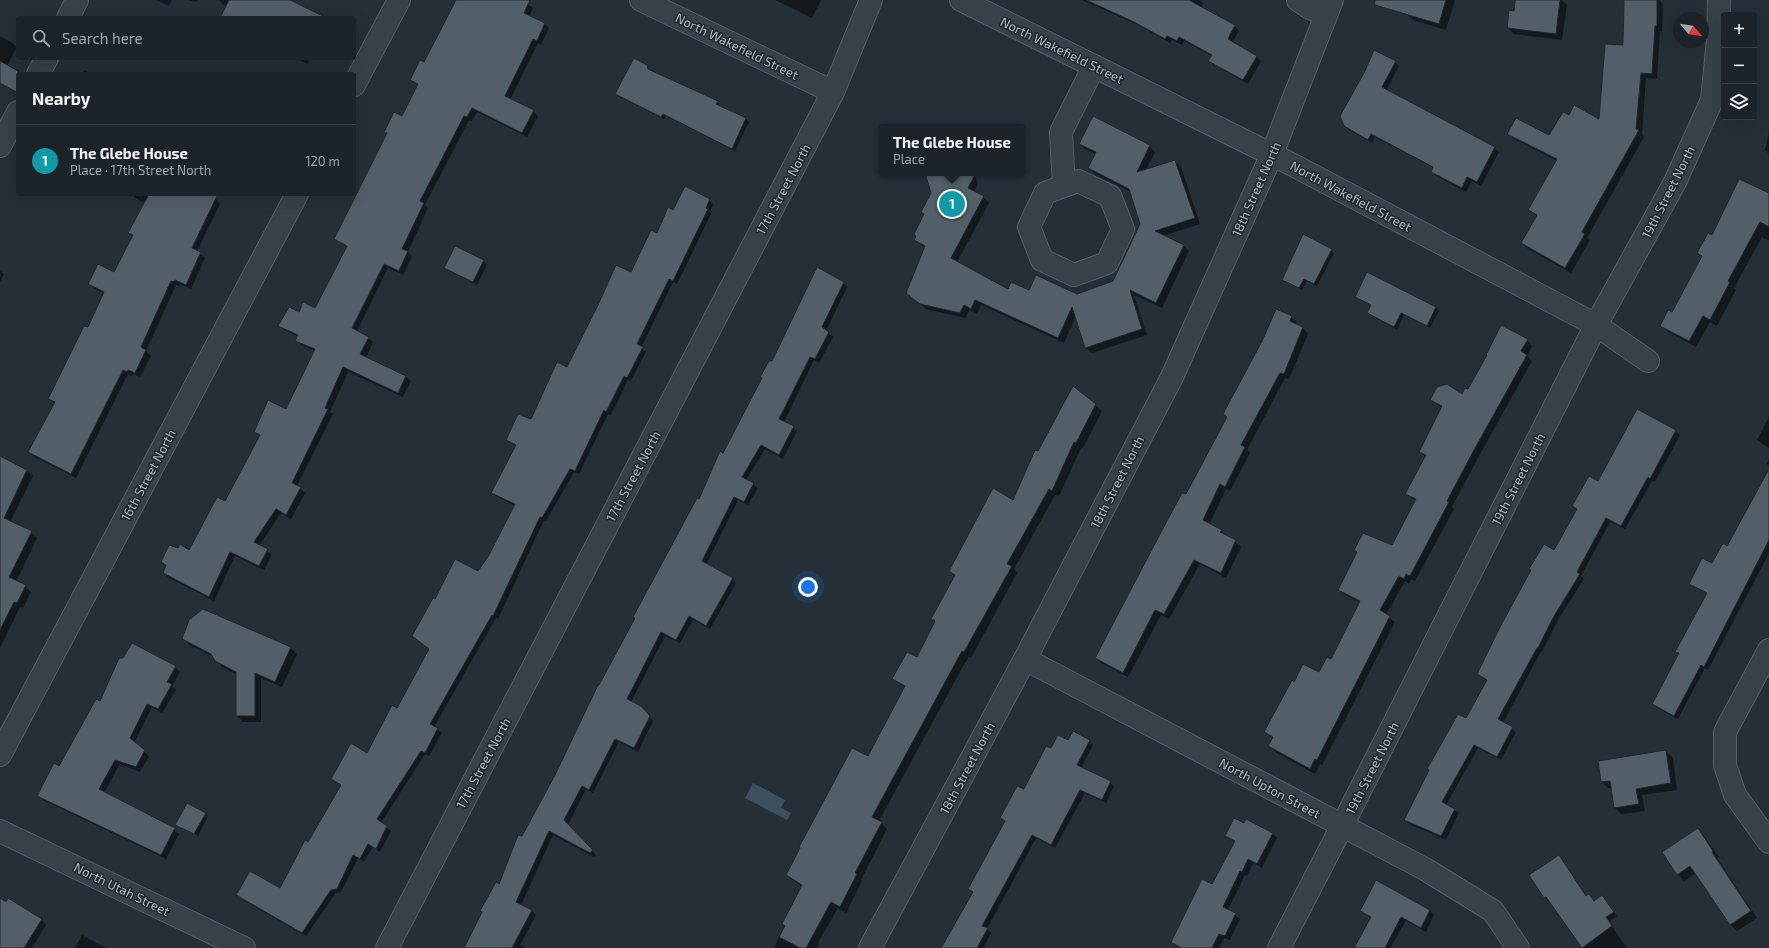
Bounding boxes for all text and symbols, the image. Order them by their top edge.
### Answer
street label: North Wakefield Street [673,9,801,83]
north arrow [1673,12,1709,48]
map controls [1721,12,1757,120]
button: + [1721,12,1757,48]
street label: North Wakefield Street [998,13,1126,87]
search box [16,16,356,60]
icon: search [30,27,52,49]
text: Search here [62,29,143,47]
button: − [1721,48,1757,84]
button: layers [1721,84,1757,120]
text: Nearby [32,88,90,108]
popup [879,124,1025,176]
text: The Glebe House [893,133,1011,151]
street label: 18th Street North [1228,139,1284,239]
street label: 17th Street North [752,141,814,237]
street label: 19th Street North [1638,143,1698,241]
text: The Glebe House [70,144,188,162]
text: Place [893,151,925,167]
text: 1 [42,153,48,169]
text: 120 m [305,153,340,169]
street label: North Wakefield Street [1288,157,1414,235]
text: Place · 17th Street North [70,162,211,178]
pin: 1 [939,189,965,219]
street label: 16th Street North [117,427,179,523]
street label: 17th Street North [602,428,664,524]
street label: 19th Street North [1488,430,1548,528]
street label: 18th Street North [1087,433,1147,531]
your location [798,577,818,597]
street label: 17th Street North [452,715,514,811]
street label: 18th Street North [936,719,998,817]
street label: 19th Street North [1342,719,1402,817]
street label: North Upton Street [1217,755,1323,821]
street label: North Utah Street [72,859,173,919]

